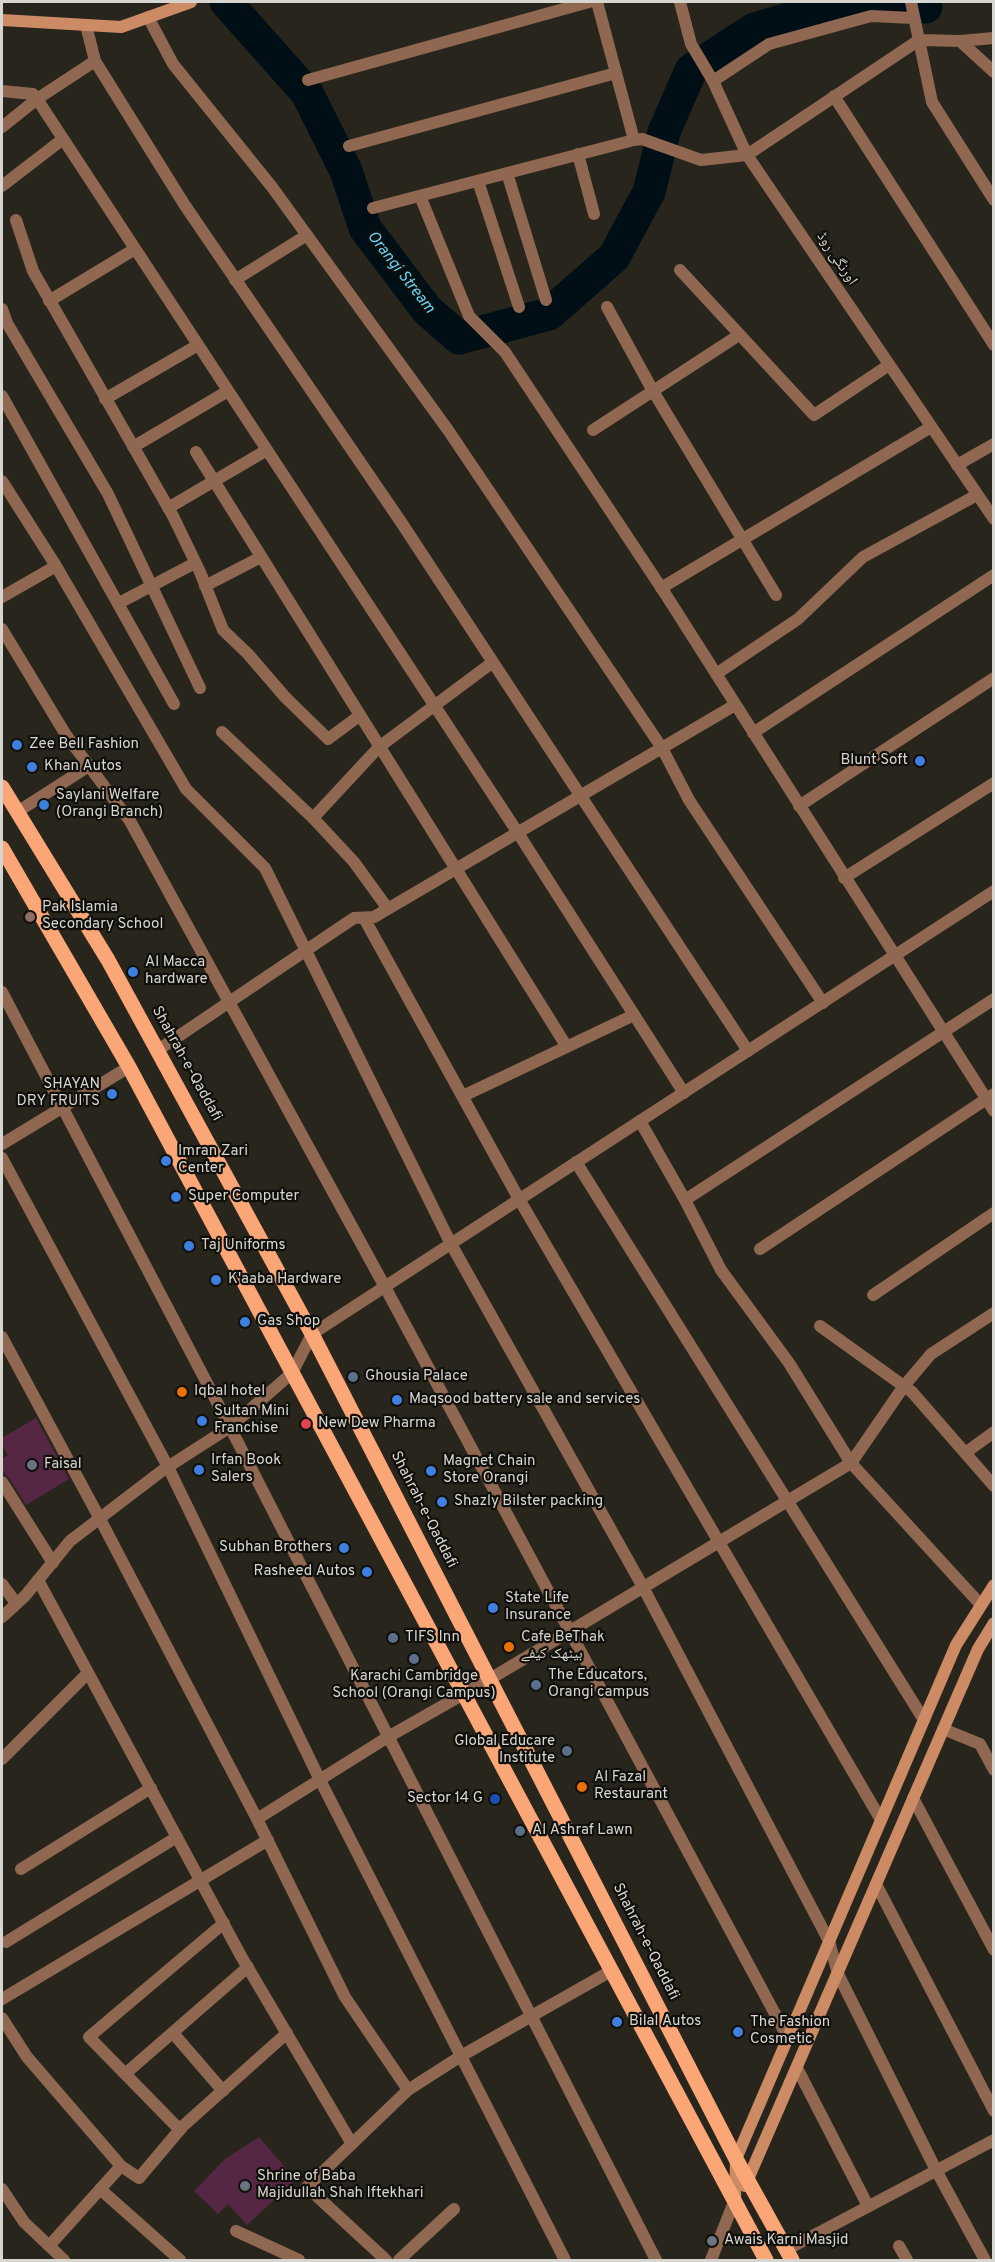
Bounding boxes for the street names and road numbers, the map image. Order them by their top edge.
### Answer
street label: اورنگی روڈ [812,229,860,289]
street label: Shahrah-e-Qaddafi [147,1003,225,1125]
street label: Shahrah-e-Qaddafi [386,1449,460,1571]
street label: Shahrah-e-Qaddafi [608,1881,682,2003]

